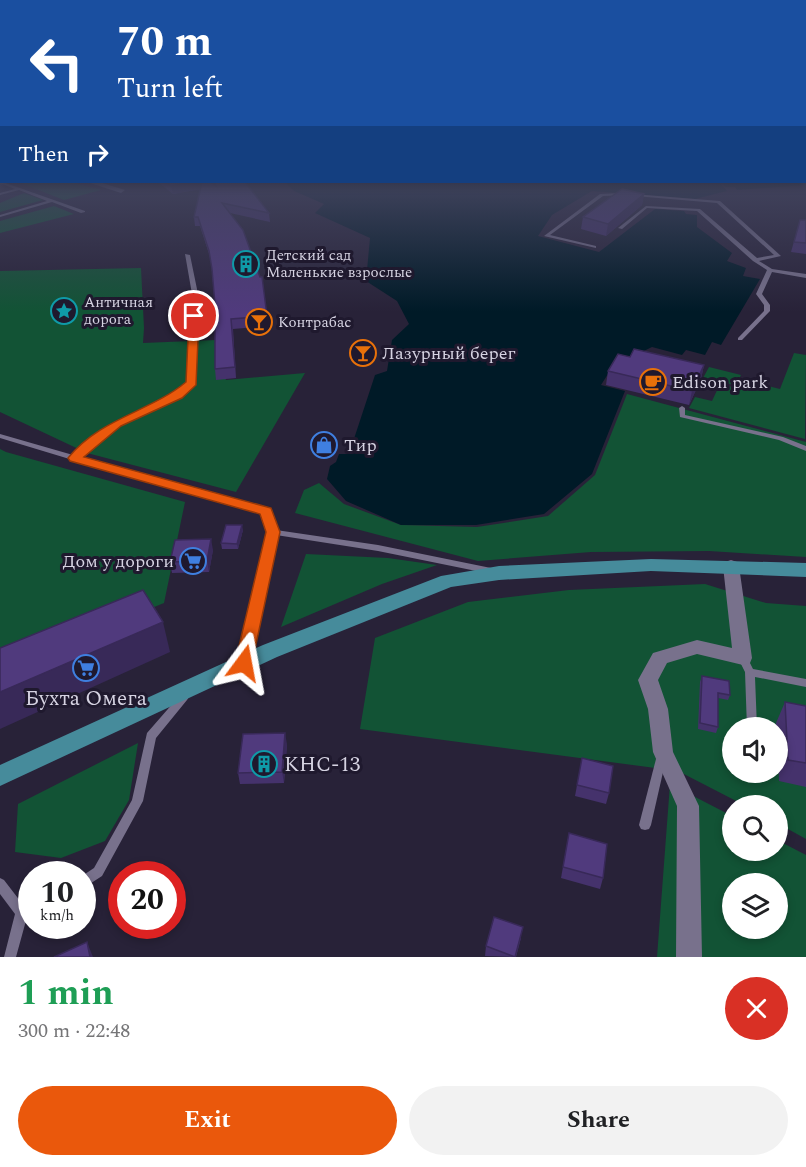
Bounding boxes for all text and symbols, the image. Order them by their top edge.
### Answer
text: 70 m [117,11,212,74]
icon: left [18,24,96,102]
text: Turn left [117,68,223,110]
text: Then [18,138,69,171]
icon: right [81,138,114,171]
place label: Детский сад Маленькие взрослые [266,244,412,284]
building icon: Детский сад Маленькие взрослые [231,249,261,279]
pin [168,290,219,341]
place label: Античная дорога [84,291,153,331]
place icon: Античная дорога [49,296,79,326]
icon: arrive [177,299,210,332]
bar icon: Контрабас [244,307,274,337]
place label: Контрабас [278,311,351,334]
bar icon: Лазурный берег [348,338,378,368]
place label: Лазурный берег [382,340,516,367]
cafe icon: Edison park [638,367,668,397]
place label: Edison park [672,369,768,396]
shop icon: Тир [309,430,339,460]
place label: Тир [344,432,377,459]
supermarket icon: Дом у дороги [178,546,208,576]
place label: Дом у дороги [62,548,174,575]
position arrow [212,631,276,695]
supermarket icon: Бухта Омега [71,653,101,683]
place label: Бухта Омега [25,683,148,715]
map controls [722,717,788,939]
button: sound [722,717,788,783]
building icon: КНС-13 [249,749,279,779]
place label: КНС-13 [284,749,361,781]
button: search [722,795,788,861]
speed limit sign: 20 [108,861,186,939]
text: 10 [40,870,74,916]
button: layers [722,873,788,939]
text: km/h [40,904,74,927]
text: 1 min [18,966,114,1021]
button: close [725,977,788,1040]
text: 300 m · 22:48 [18,1016,130,1046]
button: Exit [18,1086,397,1155]
button: Share [409,1086,788,1155]

